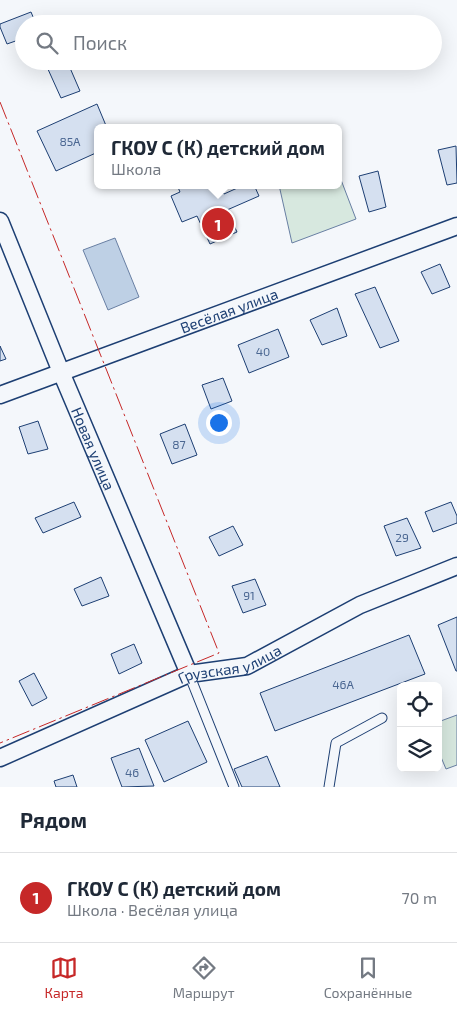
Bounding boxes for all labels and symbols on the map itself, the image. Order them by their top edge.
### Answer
house number: 85А [59,134,81,148]
pin: 1 [202,205,234,243]
street label: Весёлая улица [177,284,280,337]
house number: 40 [256,344,270,358]
street label: Новая улица [68,404,119,493]
your location [206,410,232,436]
house number: 87 [172,437,186,451]
house number: 29 [395,530,409,544]
house number: 91 [243,588,255,602]
street label: Грузская улица [175,640,284,687]
house number: 46А [332,677,354,691]
house number: 46 [125,765,139,779]

